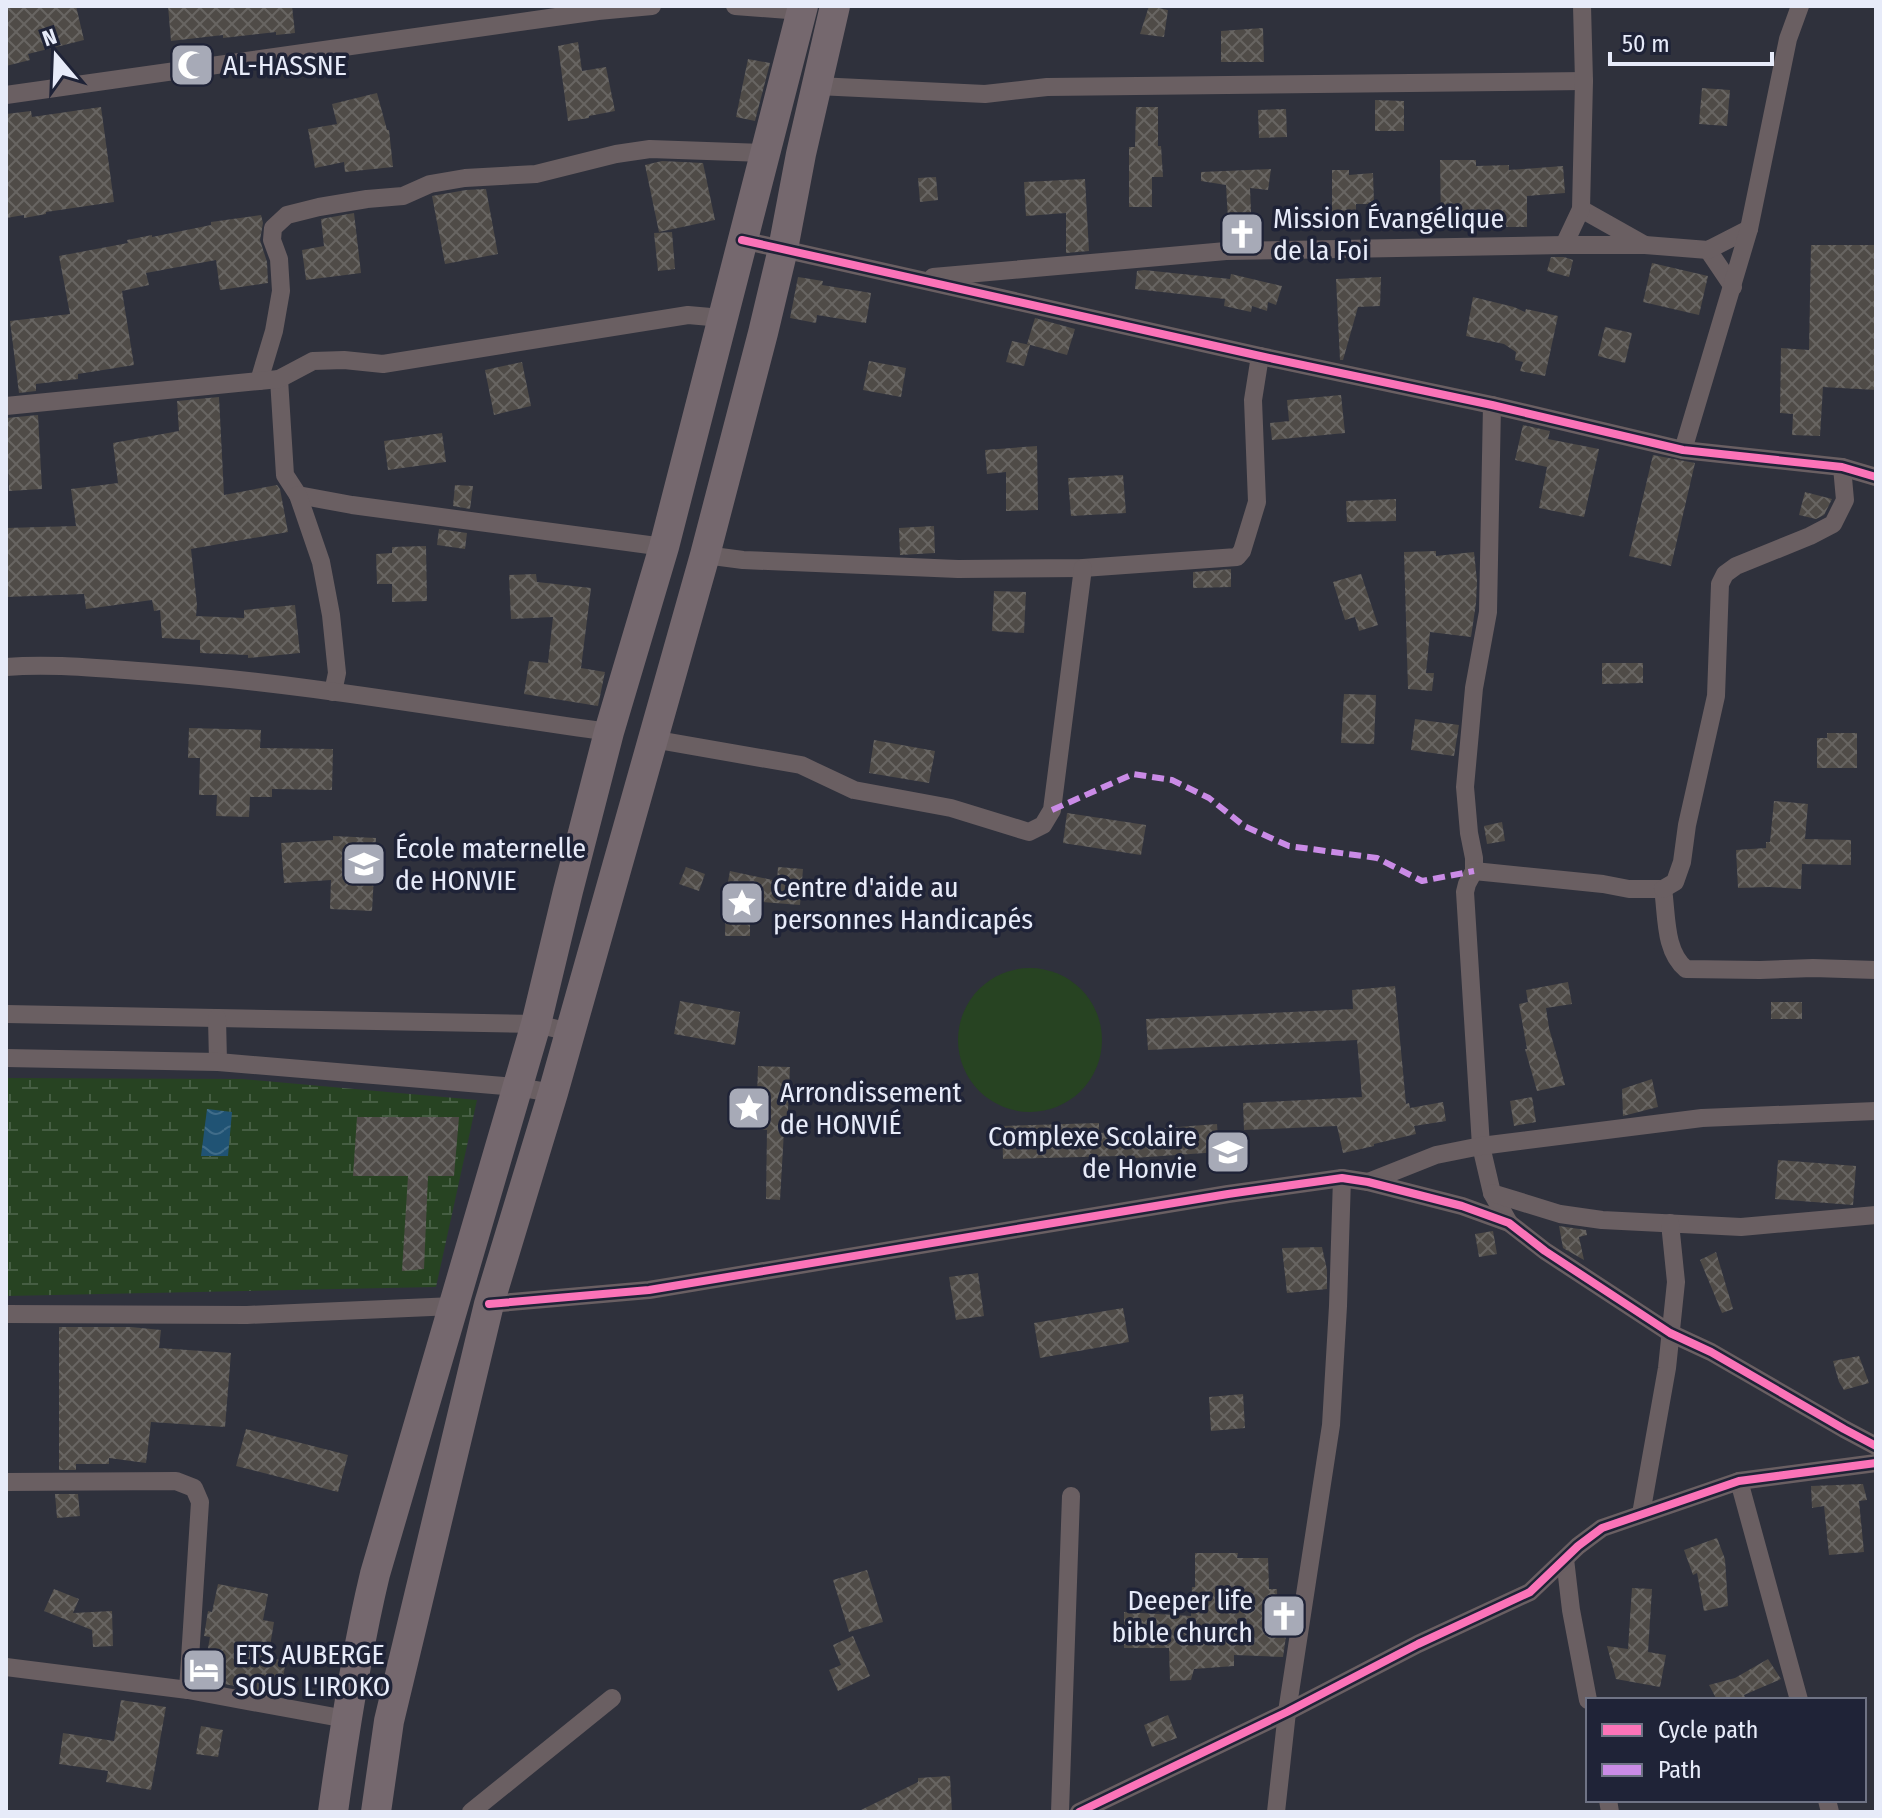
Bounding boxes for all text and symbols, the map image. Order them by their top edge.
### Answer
north arrow [16,16,96,96]
scale bar [1610,16,1772,66]
text: N [39,23,60,52]
text: 50 m [1622,30,1670,58]
mosque icon: AL-HASSNE [168,41,216,89]
place label: AL-HASSNE [223,49,347,82]
place label: Mission Évangélique de la Foi [1273,202,1504,267]
church icon: Mission Évangélique de la Foi [1218,210,1266,258]
place label: École maternelle de HONVIE [395,832,586,897]
school or university icon: École maternelle de HONVIE [340,840,388,888]
place label: Centre d'aide au personnes Handicapés [773,871,1033,936]
place icon: Centre d'aide au personnes Handicapés [718,879,766,927]
place label: Arrondissement de HONVIÉ [780,1076,963,1141]
place icon: Arrondissement de HONVIÉ [725,1084,773,1132]
place label: Complexe Scolaire de Honvie [988,1120,1197,1185]
school or university icon: Complexe Scolaire de Honvie [1204,1128,1252,1176]
place label: Deeper life bible church [1111,1584,1253,1649]
church icon: Deeper life bible church [1260,1592,1308,1640]
place label: ETS AUBERGE SOUS L'IROKO [235,1638,390,1703]
hotel icon: ETS AUBERGE SOUS L'IROKO [180,1646,228,1694]
legend [1586,1698,1866,1802]
text: Cycle path [1658,1716,1758,1744]
text: Path [1658,1756,1702,1784]

